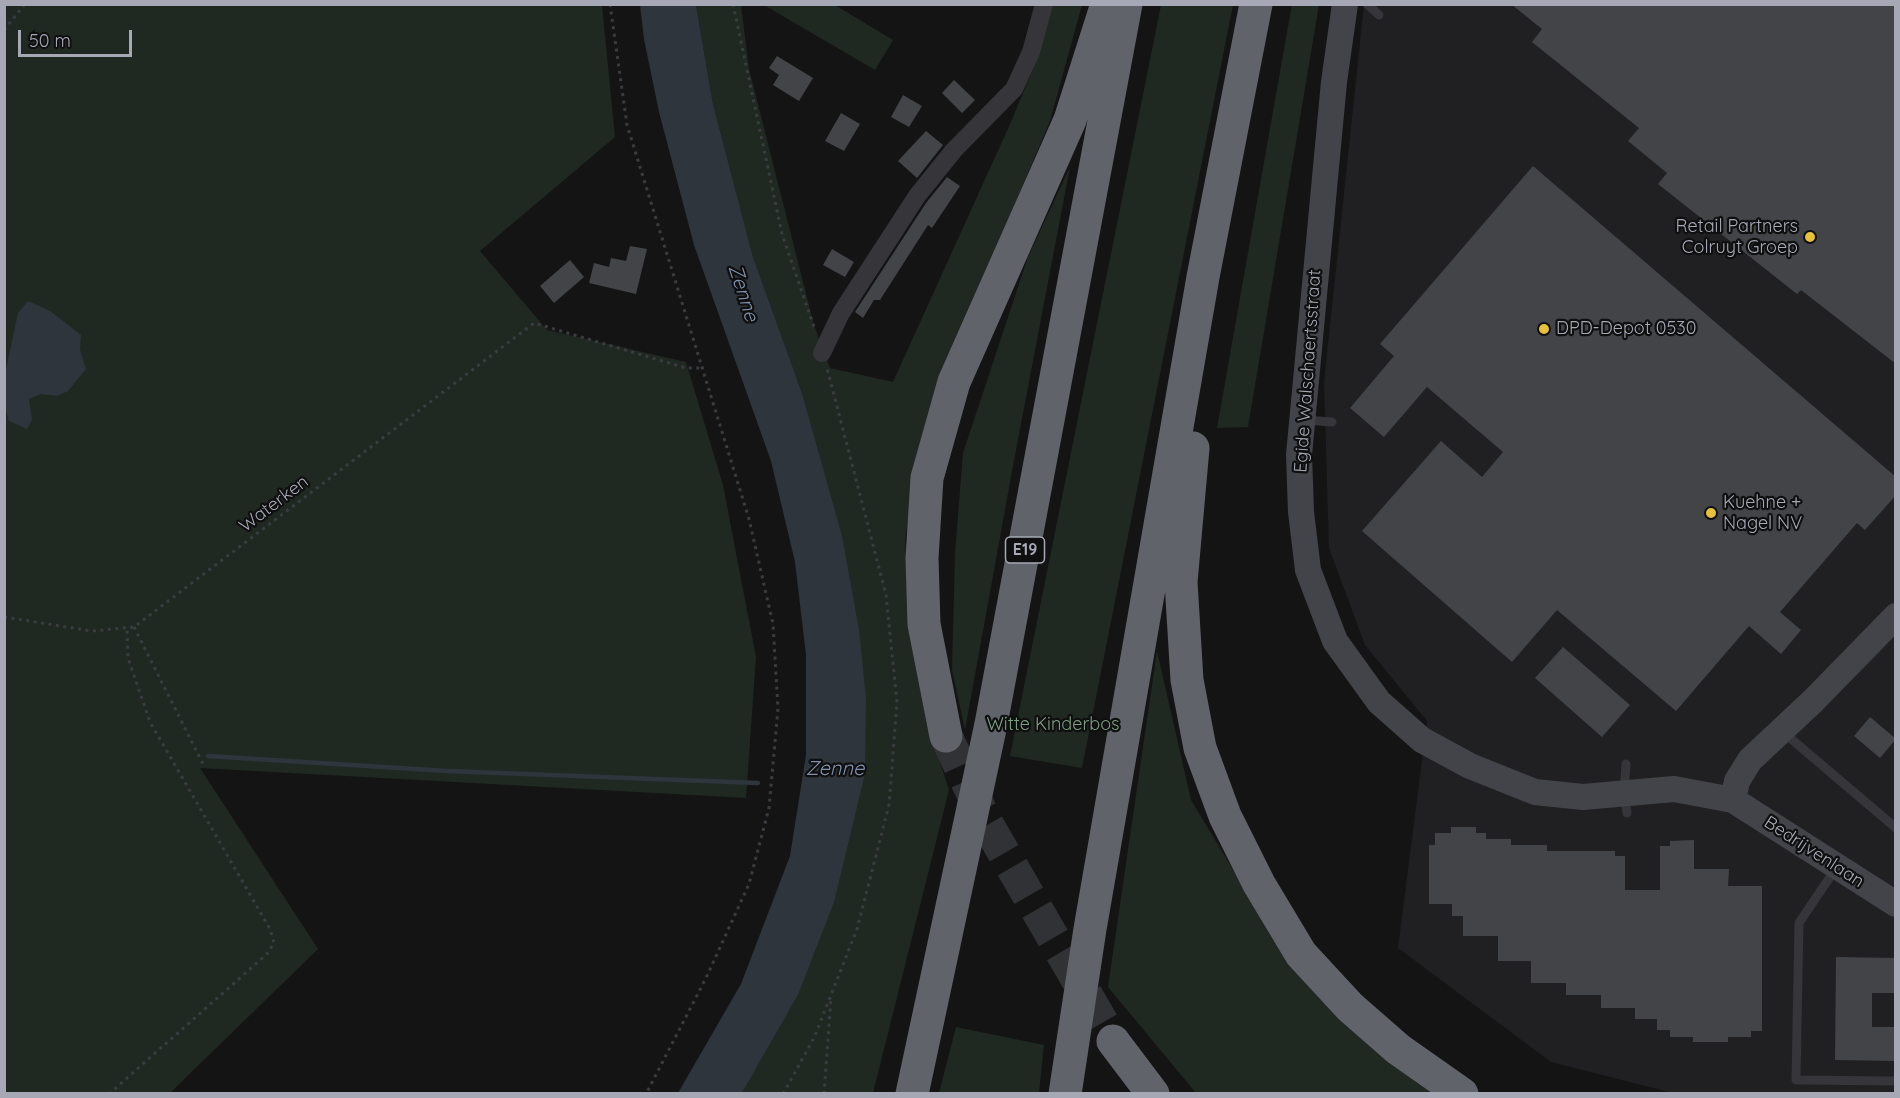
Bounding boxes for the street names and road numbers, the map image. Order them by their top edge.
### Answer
street label: Egide Walschaertsstraat [1290,269,1326,473]
street label: Waterken [235,471,313,537]
road number: E19 [1006,537,1044,563]
street label: Bedrijvenlaan [1760,812,1868,892]

